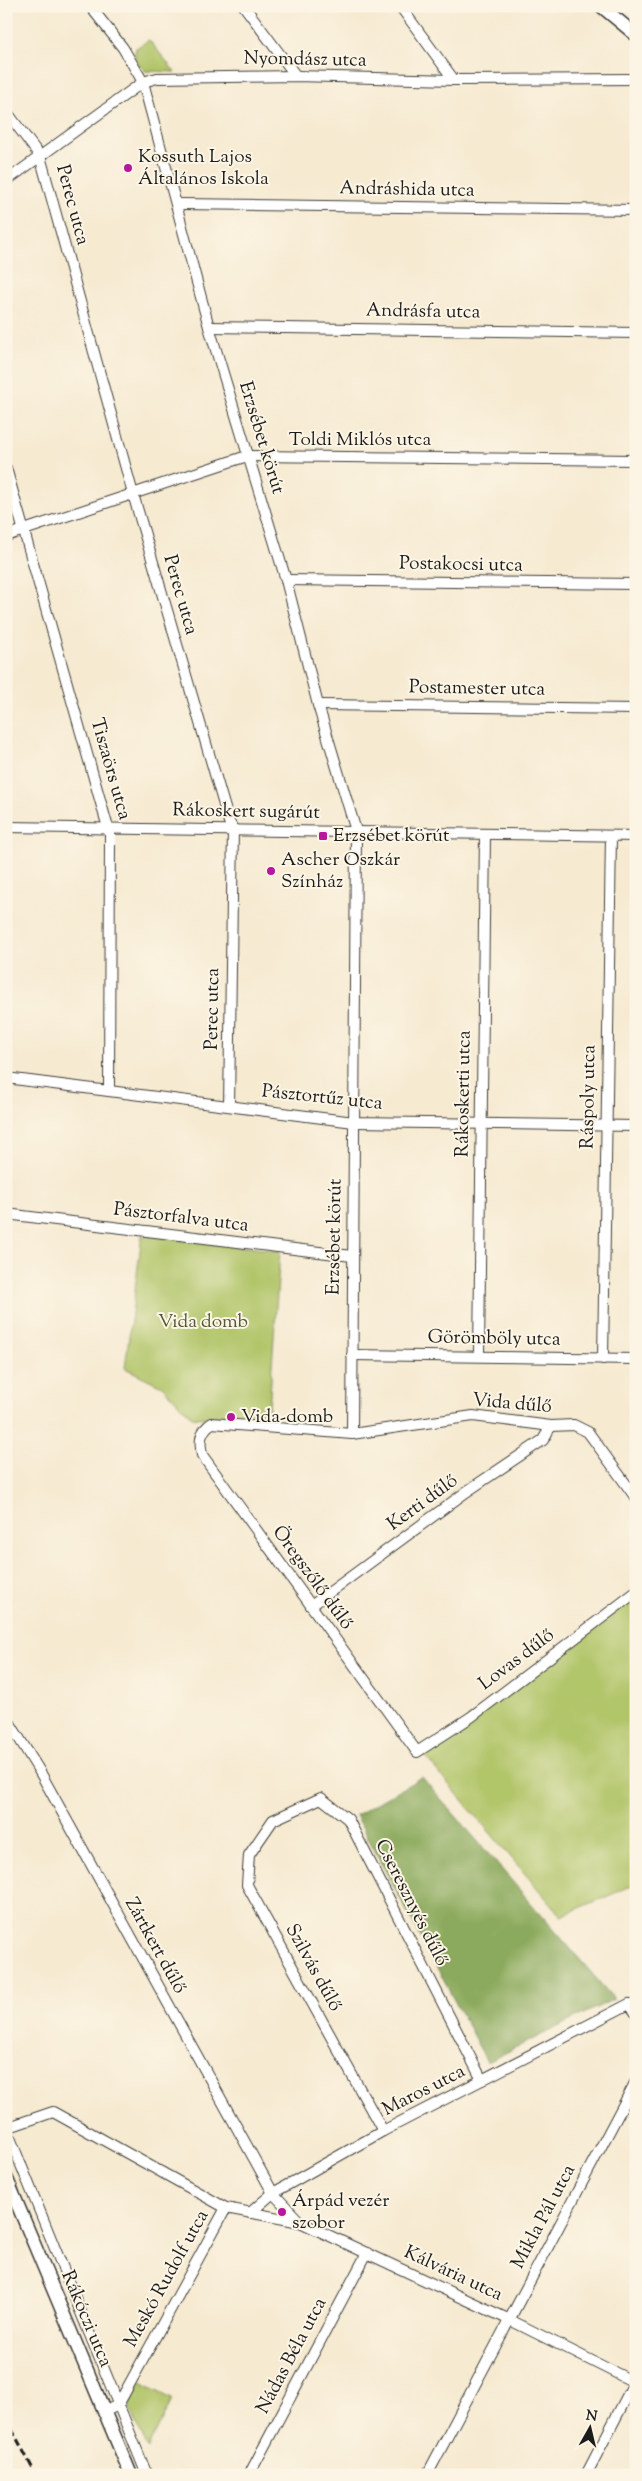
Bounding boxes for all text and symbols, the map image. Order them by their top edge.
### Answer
street label: Nyomdász utca [243,45,367,75]
place label: Kossuth Lajos Általános Iskola [138,144,269,193]
street label: Perec utca [48,162,96,248]
marker: Kossuth Lajos Általános Iskola [122,162,134,174]
street label: Andráshida utca [339,175,475,205]
street label: Andrásfa utca [366,298,481,327]
street label: Erzsébet körút [231,378,291,498]
street label: Toldi Miklós utca [289,427,431,454]
street label: Postakocsi utca [399,550,523,580]
street label: Perec utca [156,552,204,638]
street label: Postamester utca [409,674,546,704]
street label: Tiszaörs utca [83,715,137,823]
street label: Rákoskert sugárút [172,797,320,827]
place label: Erzsébet körút [333,823,450,850]
marker: Erzsébet körút [317,830,329,842]
place label: Ascher Oszkár Színház [281,847,400,896]
marker: Ascher Oszkár Színház [265,865,277,877]
street label: Perec utca [199,967,227,1050]
street label: Rákoskerti utca [449,1030,479,1158]
street label: Ráspoly utca [575,1044,603,1149]
street label: Pásztortűz utca [260,1078,384,1118]
street label: Erzsébet körút [320,1178,350,1296]
street label: Pásztorfalva utca [112,1196,250,1240]
park label: Vida domb [158,1309,248,1336]
street label: Görömböly utca [427,1324,561,1354]
street label: Vida dűlő [471,1387,553,1421]
place label: Vida-domb [241,1404,333,1431]
marker: Vida-domb [225,1411,237,1423]
street label: Kerti dűlő [382,1468,464,1538]
street label: Öregszőlő dűlő [265,1520,359,1636]
street label: Lovas dűlő [474,1623,560,1697]
street label: Cseresznyés dűlő [367,1835,455,1971]
street label: Zártkert dűlő [117,1893,193,1999]
street label: Szilvás dűlő [278,1919,348,2017]
street label: Maros utca [378,2058,470,2123]
street label: Mikla Pál utca [505,2160,583,2274]
place label: Árpád vezér szobor [292,2188,389,2237]
street label: Meskó Rudolf utca [118,2205,216,2353]
marker: Árpád vezér szobor [276,2206,288,2218]
street label: Kálvária utca [399,2239,507,2309]
street label: Rákóczi utca [53,2266,119,2372]
street label: Nádas Béla utca [250,2293,334,2419]
north arrow [564,2404,614,2454]
text: N [585,2406,598,2428]

